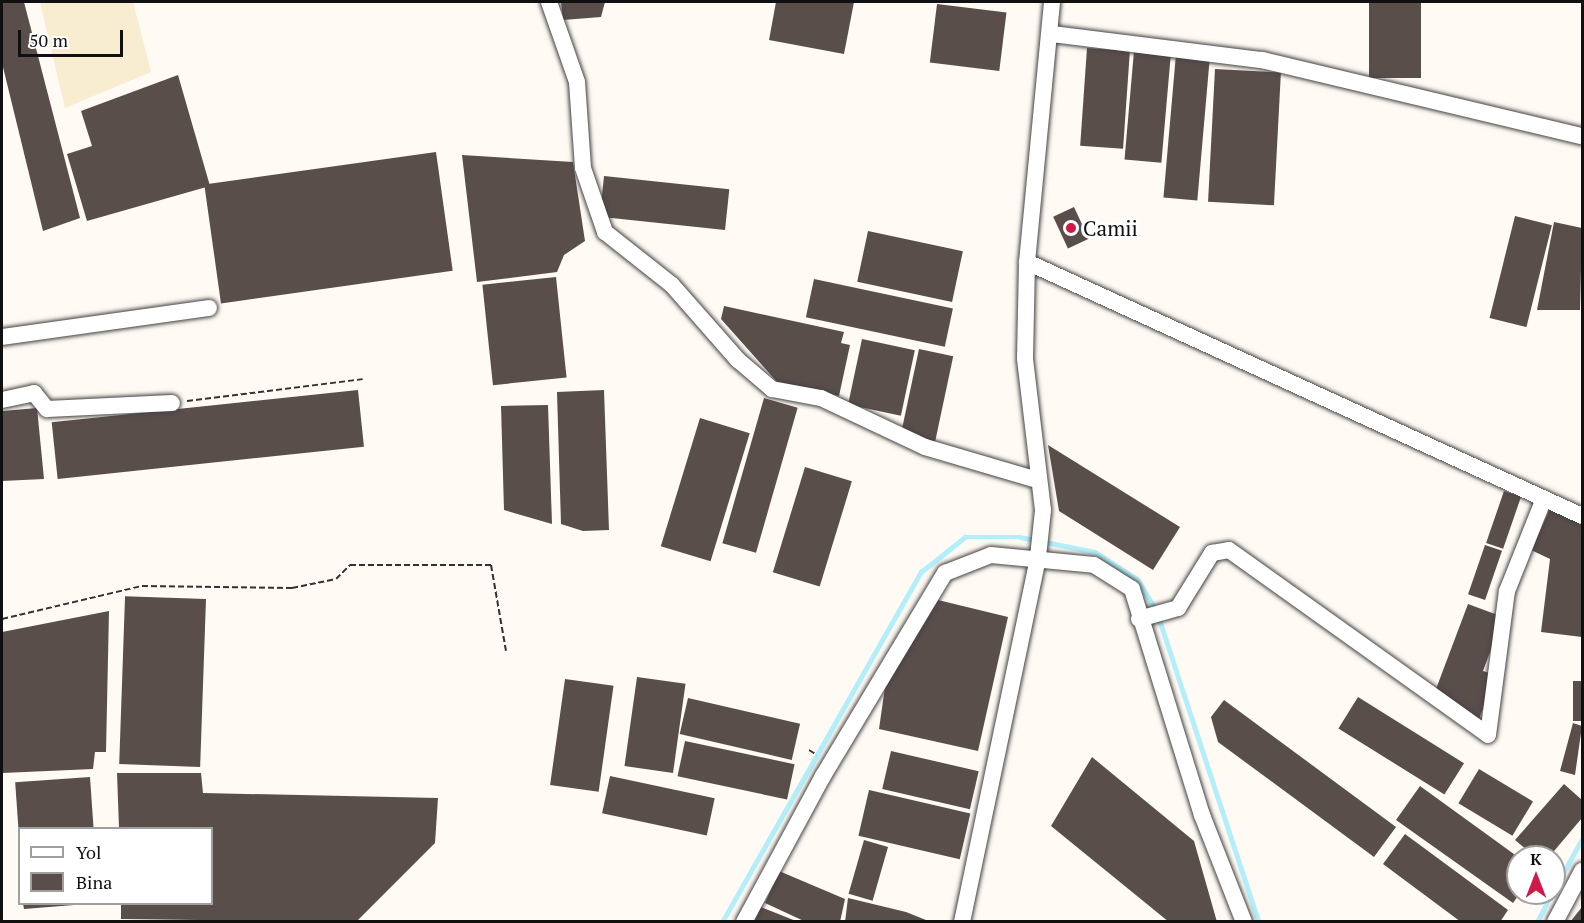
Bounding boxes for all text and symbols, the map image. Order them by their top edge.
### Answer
scale bar [21,18,126,56]
text: 50 m [29,28,68,52]
place label: Camii [1083,215,1138,241]
marker: Camii [1064,221,1078,235]
legend [18,827,213,905]
text: Yol [76,840,101,864]
north arrow [1506,845,1566,905]
text: K [1530,848,1542,870]
text: Bina [76,870,112,894]

